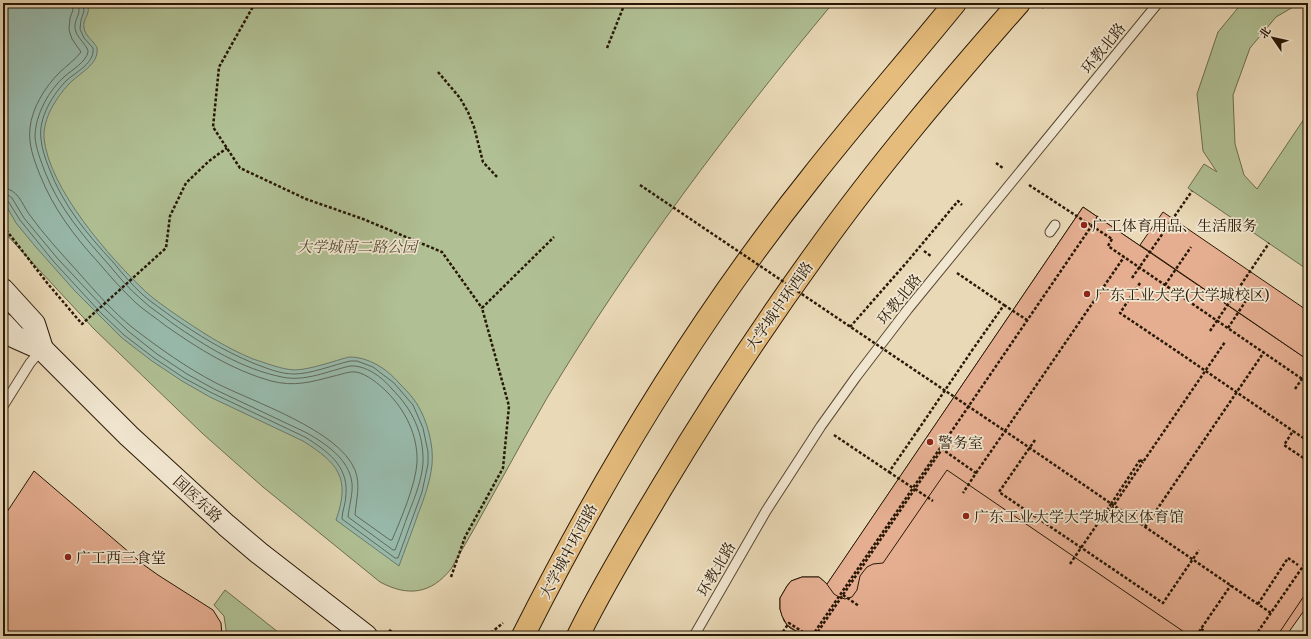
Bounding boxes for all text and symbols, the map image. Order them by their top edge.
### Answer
street label: 环教北路 [1076,18,1130,78]
north arrow [1253,18,1293,58]
text: 北 [1255,23,1274,41]
place label: 广工体育用品、生活服务 [1092,215,1257,236]
marker: 广工体育用品、生活服务 [1079,220,1089,230]
park label: 大学城南二路公园 [297,236,419,257]
street label: 大学城中环西路 [740,257,818,355]
street label: 环教北路 [872,269,926,329]
place label: 广东工业大学(大学城校区) [1095,284,1270,305]
marker: 广东工业大学(大学城校区) [1082,289,1092,299]
place label: 警务室 [938,432,983,453]
marker: 警务室 [925,437,935,447]
street label: 国医东路 [169,471,227,527]
street label: 大学城中环西路 [534,500,602,602]
place label: 广东工业大学大学城校区体育馆 [974,506,1184,527]
marker: 广东工业大学大学城校区体育馆 [961,511,971,521]
street label: 环教北路 [692,538,740,600]
place label: 广工西三食堂 [76,547,166,568]
marker: 广工西三食堂 [63,552,73,562]

